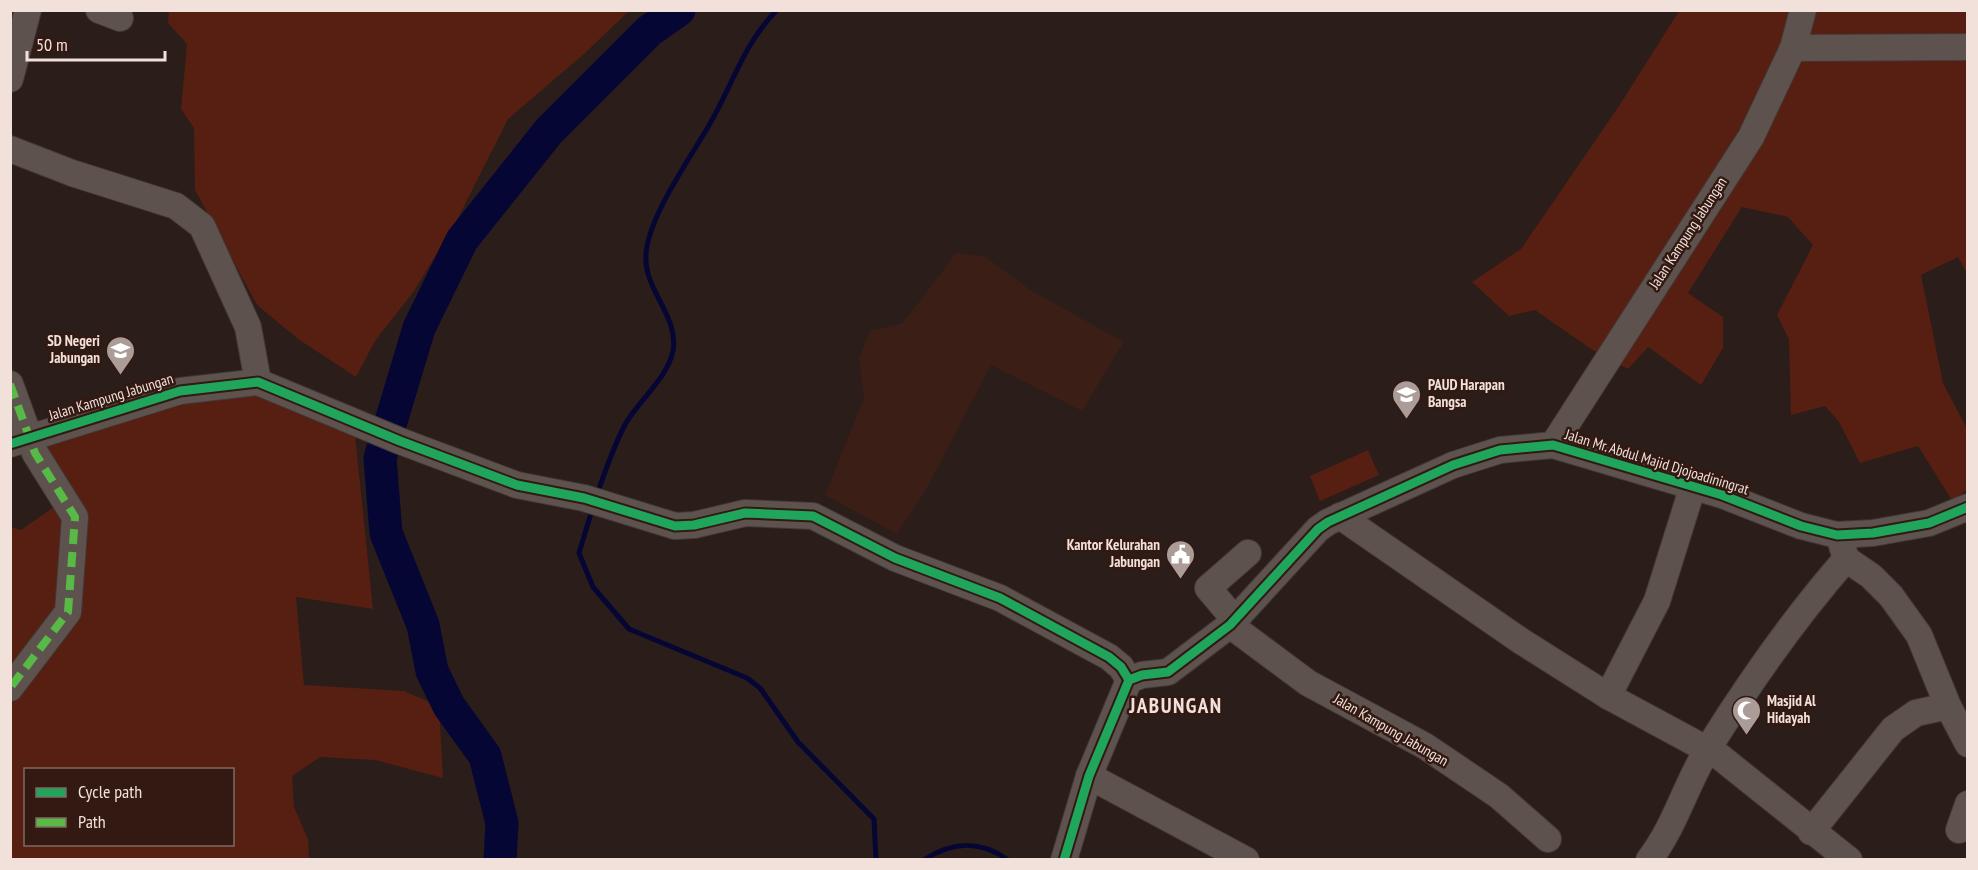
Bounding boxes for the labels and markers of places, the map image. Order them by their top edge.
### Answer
place label: SD Negeri Jabungan [47,331,100,367]
school or university icon: SD Negeri Jabungan [105,334,137,376]
place label: PAUD Harapan Bangsa [1428,375,1505,411]
school or university icon: PAUD Harapan Bangsa [1391,378,1423,420]
place label: Kantor Kelurahan Jabungan [1067,535,1160,571]
public building icon: Kantor Kelurahan Jabungan [1165,538,1197,580]
place label: Masjid Al Hidayah [1767,691,1816,727]
mosque icon: Masjid Al Hidayah [1730,694,1762,736]

